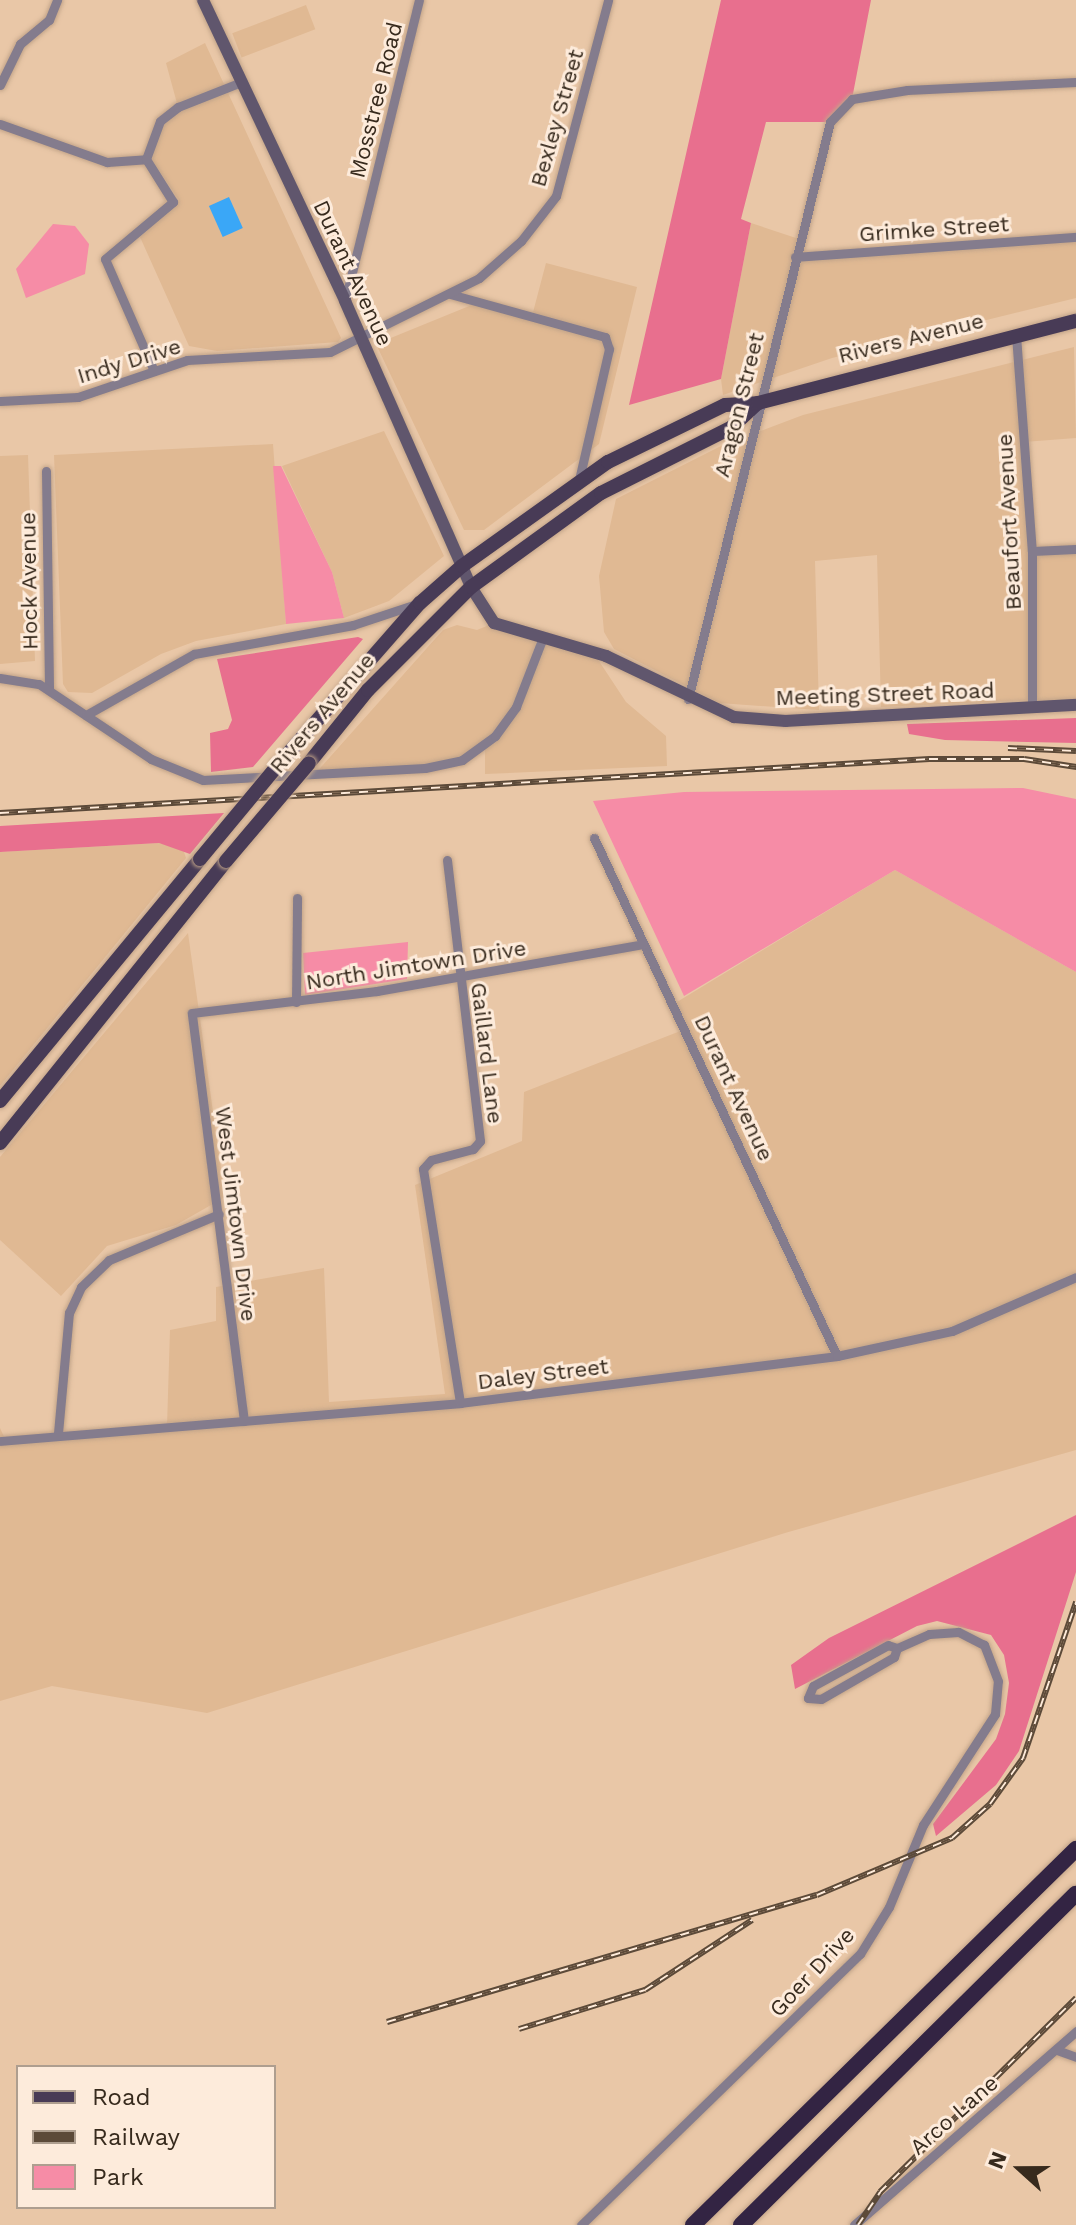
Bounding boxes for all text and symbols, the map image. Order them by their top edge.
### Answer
street label: Mosstree Road [344,19,408,181]
street label: Bexley Street [525,46,589,190]
street label: Durant Avenue [308,196,398,350]
street label: Grimke Street [858,211,1010,247]
street label: Rivers Avenue [835,307,987,369]
street label: Aragon Street [708,330,770,480]
street label: Indy Drive [74,333,184,389]
street label: Beaufort Avenue [991,433,1027,611]
street label: Hock Avenue [15,511,43,651]
street label: Rivers Avenue [264,647,380,779]
street label: Meeting Street Road [775,677,995,711]
street label: North Jimtown Drive [304,935,528,995]
street label: Gaillard Lane [465,981,509,1125]
street label: Durant Avenue [689,1011,779,1165]
street label: West Jimtown Drive [210,1105,262,1323]
street label: Daley Street [476,1353,610,1395]
street label: Goer Drive [764,1922,860,2022]
legend [16,2065,276,2209]
street label: Arco Lane [905,2070,1003,2160]
text: Road [92,2083,151,2111]
text: Railway [92,2123,180,2151]
north arrow [980,2129,1060,2209]
text: N [983,2148,1012,2172]
text: Park [92,2163,144,2191]

